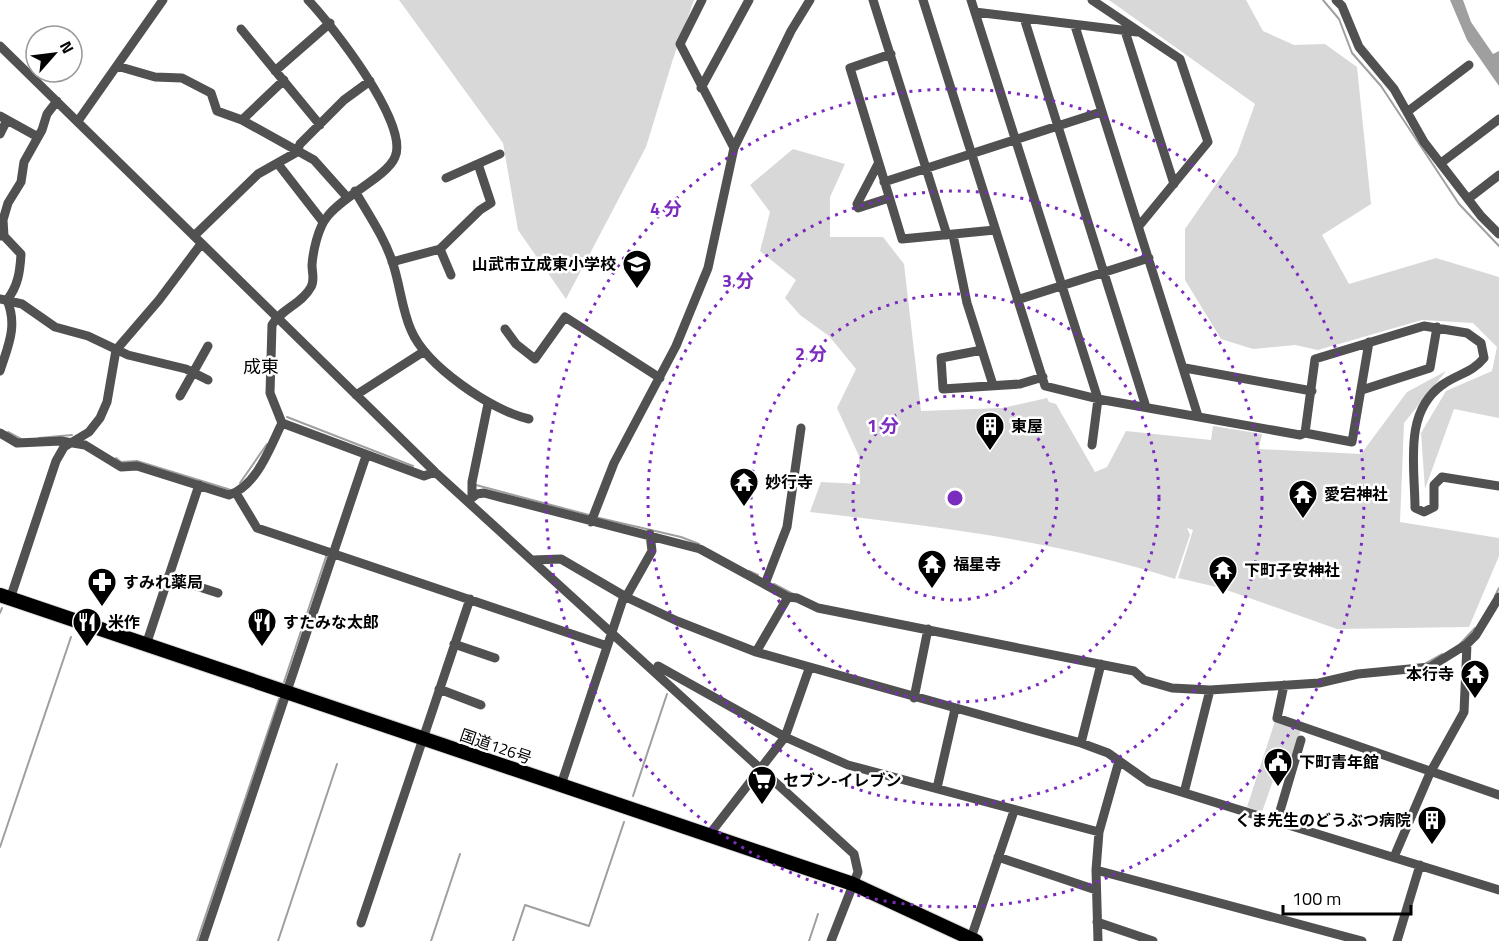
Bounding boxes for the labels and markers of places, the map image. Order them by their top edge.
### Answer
school or university icon: 山武市立成東小学校 [621,248,653,290]
place label: 山武市立成東小学校 [472,252,616,276]
building icon: 東屋 [974,410,1006,452]
place label: 東屋 [1011,414,1043,438]
temple icon: 妙行寺 [728,466,760,508]
place label: 妙行寺 [765,470,813,494]
temple icon: 愛宕神社 [1287,478,1319,520]
place label: 愛宕神社 [1324,482,1388,506]
centre of rings [945,488,965,508]
temple icon: 福星寺 [916,548,948,590]
place label: 福星寺 [953,552,1001,576]
temple icon: 下町子安神社 [1207,554,1239,596]
place label: 下町子安神社 [1244,558,1340,582]
pharmacy icon: すみれ薬局 [86,566,118,608]
place label: すみれ薬局 [123,570,203,594]
restaurant icon: 米作 [71,606,103,648]
restaurant icon: すたみな太郎 [246,606,278,648]
place label: 米作 [108,610,140,634]
place label: すたみな太郎 [283,610,379,634]
temple icon: 本行寺 [1459,658,1491,700]
place label: 本行寺 [1406,662,1454,686]
public building icon: 下町青年館 [1262,746,1294,788]
place label: 下町青年館 [1299,750,1379,774]
supermarket icon: セブン-イレブン [746,764,778,806]
place label: セブン-イレブン [783,768,902,792]
building icon: くま先生のどうぶつ病院 [1416,804,1448,846]
place label: くま先生のどうぶつ病院 [1235,808,1411,832]

